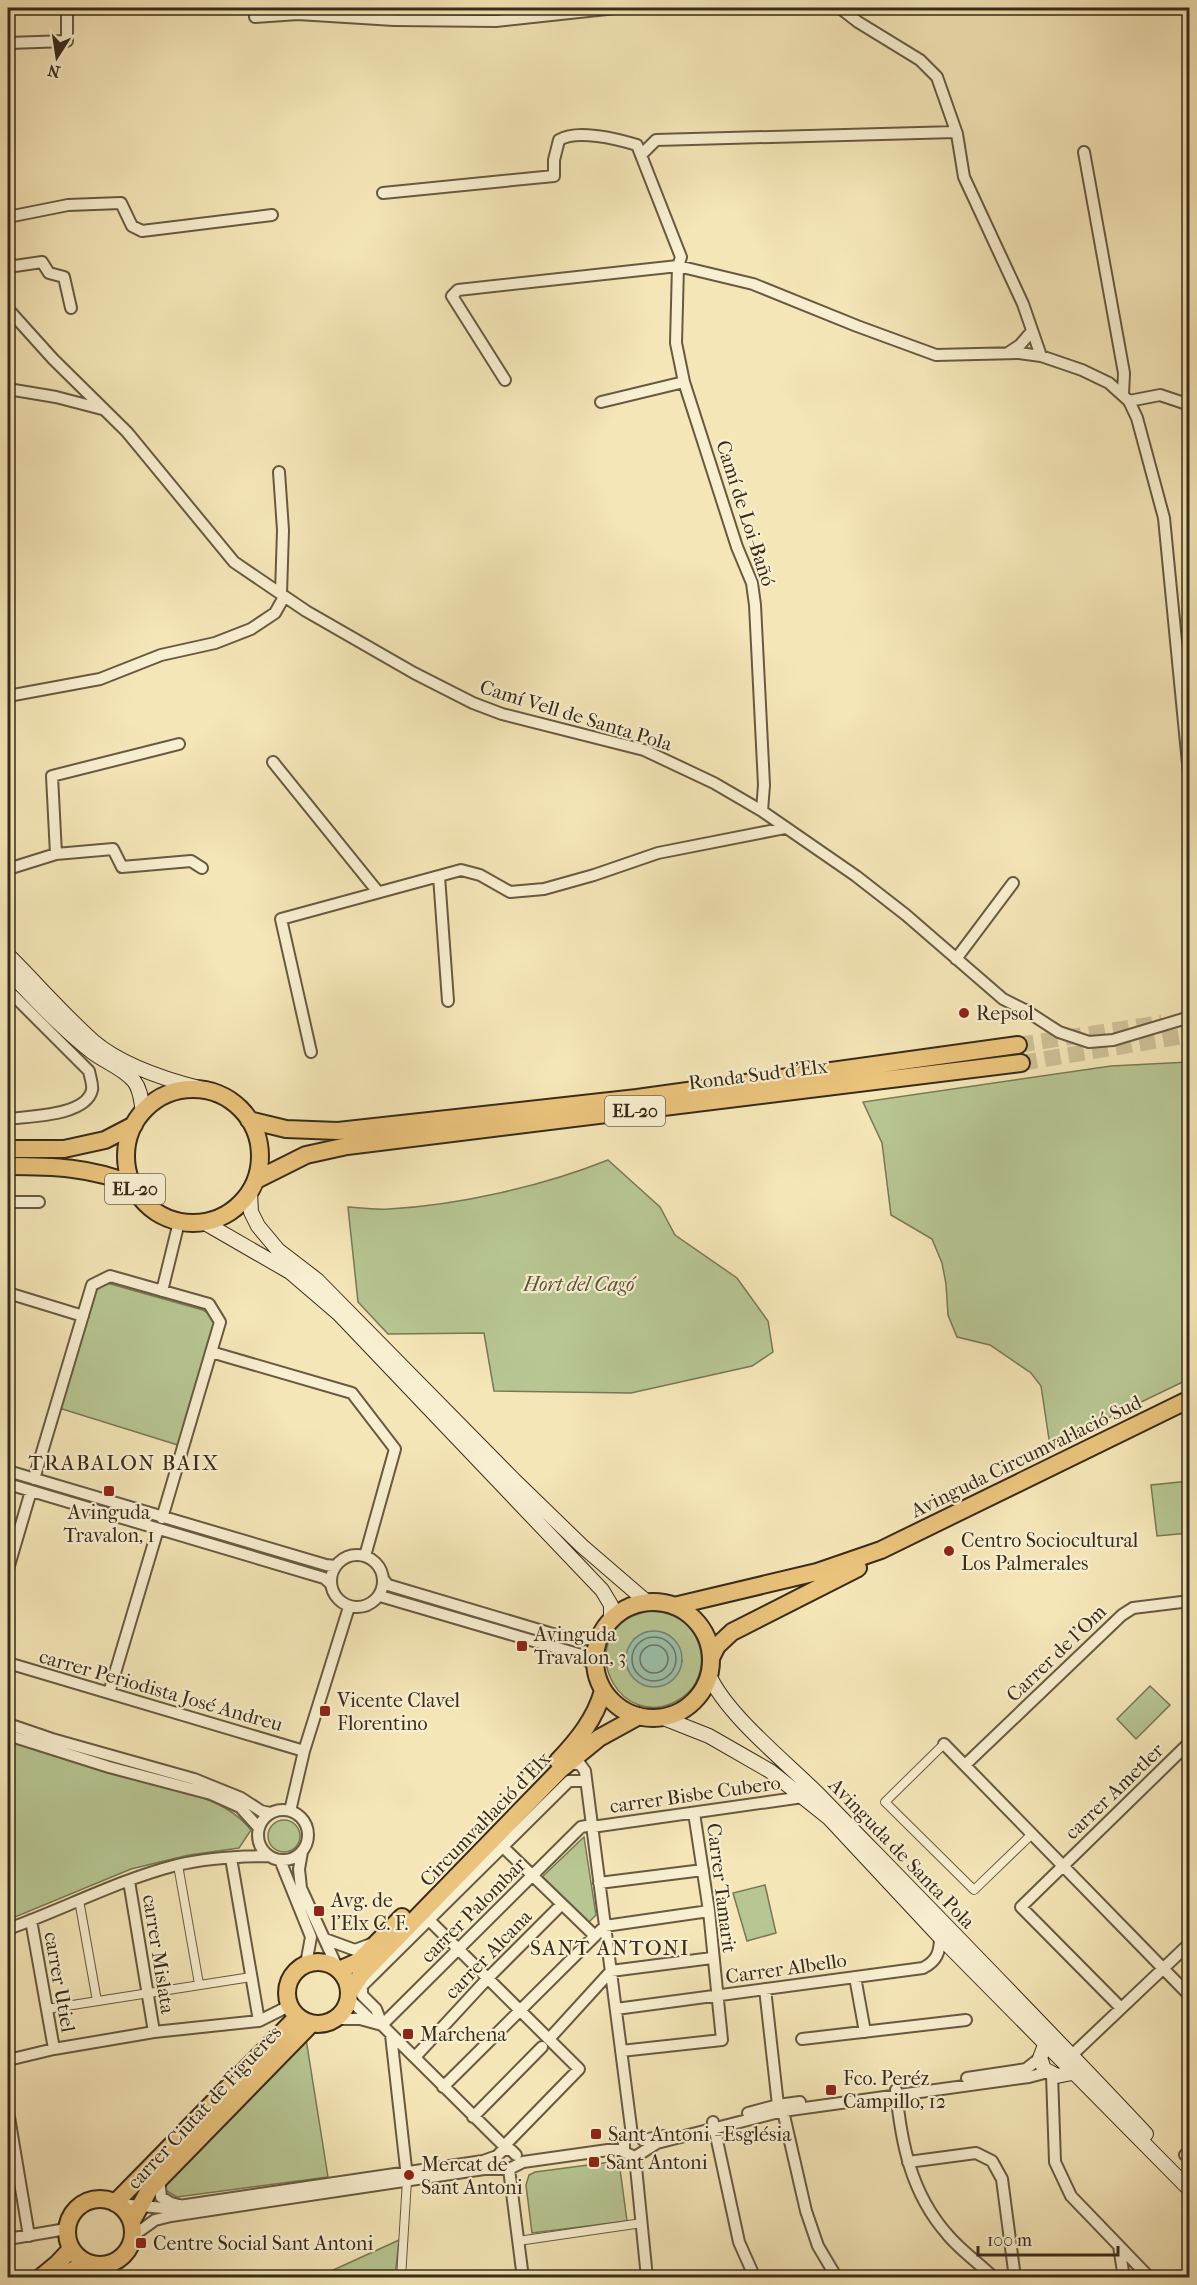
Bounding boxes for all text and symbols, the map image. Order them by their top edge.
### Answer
north arrow [27,27,87,87]
text: N [45,60,62,82]
street label: Camí de Loi-Bañó [711,437,780,589]
street label: Camí Vell de Santa Pola [477,675,675,756]
place label: Repsol [976,1002,1034,1025]
marker: Repsol [957,1006,971,1020]
street label: Ronda Sud d'Elx [687,1054,830,1094]
road number: EL-20 [605,1096,665,1126]
road number: EL-20 [105,1174,165,1204]
park label: Hort del Cagó [523,1273,637,1296]
street label: Avinguda Circumval·lació Sud [906,1390,1146,1523]
district label: TRABALON BAIX [28,1451,220,1475]
marker: Avinguda Travalon, 1 [102,1484,116,1498]
place label: Avinguda Travalon, 1 [63,1501,155,1547]
place label: Centro Sociocultural Los Palmerales [961,1529,1139,1575]
marker: Centro Sociocultural Los Palmerales [942,1544,956,1558]
street label: Carrer de l'Om [1002,1600,1111,1707]
place label: Avinguda Travalon, 3 [533,1623,626,1669]
marker: Avinguda Travalon, 3 [515,1639,529,1653]
street label: carrer Periodista José Andreu [36,1645,286,1736]
place label: Vicente Clavel Florentino [336,1689,461,1735]
marker: Vicente Clavel Florentino [318,1704,332,1718]
street label: carrer Ametler [1060,1738,1169,1844]
street label: Circumval·lació d'Elx [415,1747,556,1891]
street label: carrer Bisbe Cubero [608,1771,782,1818]
street label: Avinguda de Santa Pola [823,1773,980,1934]
street label: Carrer Tamarit [702,1822,741,1954]
street label: carrer Palombar [416,1853,531,1968]
place label: Avg. de l'Elx C. F. [330,1889,409,1935]
street label: carrer Mislata [138,1893,179,2016]
marker: Avg. de l'Elx C. F. [312,1904,326,1918]
street label: carrer Alcana [440,1904,537,2004]
street label: carrer Utiel [39,1930,80,2034]
district label: SANT ANTONI [530,1936,690,1960]
street label: Carrer Albello [724,1949,848,1988]
street label: carrer Ciutat de Figueres [123,2021,286,2194]
place label: Marchena [420,2023,507,2046]
marker: Marchena [401,2027,415,2041]
place label: Fco. Peréz Campillo, 12 [843,2067,946,2113]
marker: Fco. Peréz Campillo, 12 [824,2083,838,2097]
place label: Sant Antoni - Església [608,2123,792,2146]
marker: Sant Antoni - Església [589,2127,603,2141]
place label: Sant Antoni [606,2151,708,2174]
place label: Mercat de Sant Antoni [421,2153,523,2199]
marker: Sant Antoni [587,2155,601,2169]
marker: Mercat de Sant Antoni [402,2168,416,2182]
scale bar [978,2219,1118,2257]
text: 100 m [987,2230,1032,2251]
place label: Centre Social Sant Antoni [153,2232,373,2255]
marker: Centre Social Sant Antoni [134,2236,148,2250]

